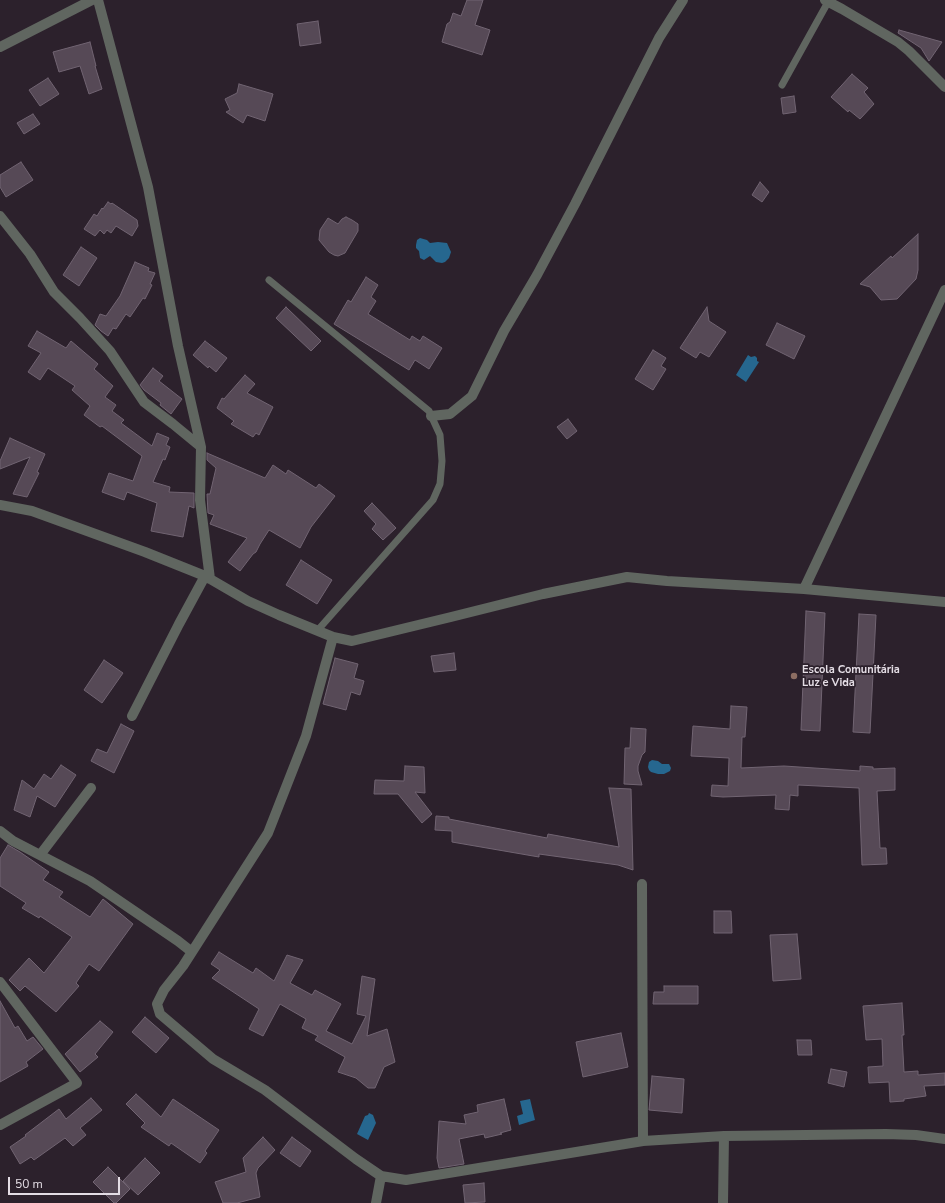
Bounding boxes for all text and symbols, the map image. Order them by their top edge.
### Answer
place label: Escola Comunitária Luz e Vida [802,663,900,689]
marker: Escola Comunitária Luz e Vida [789,671,799,681]
scale bar [10,1169,122,1195]
text: 50 m [15,1176,43,1192]

